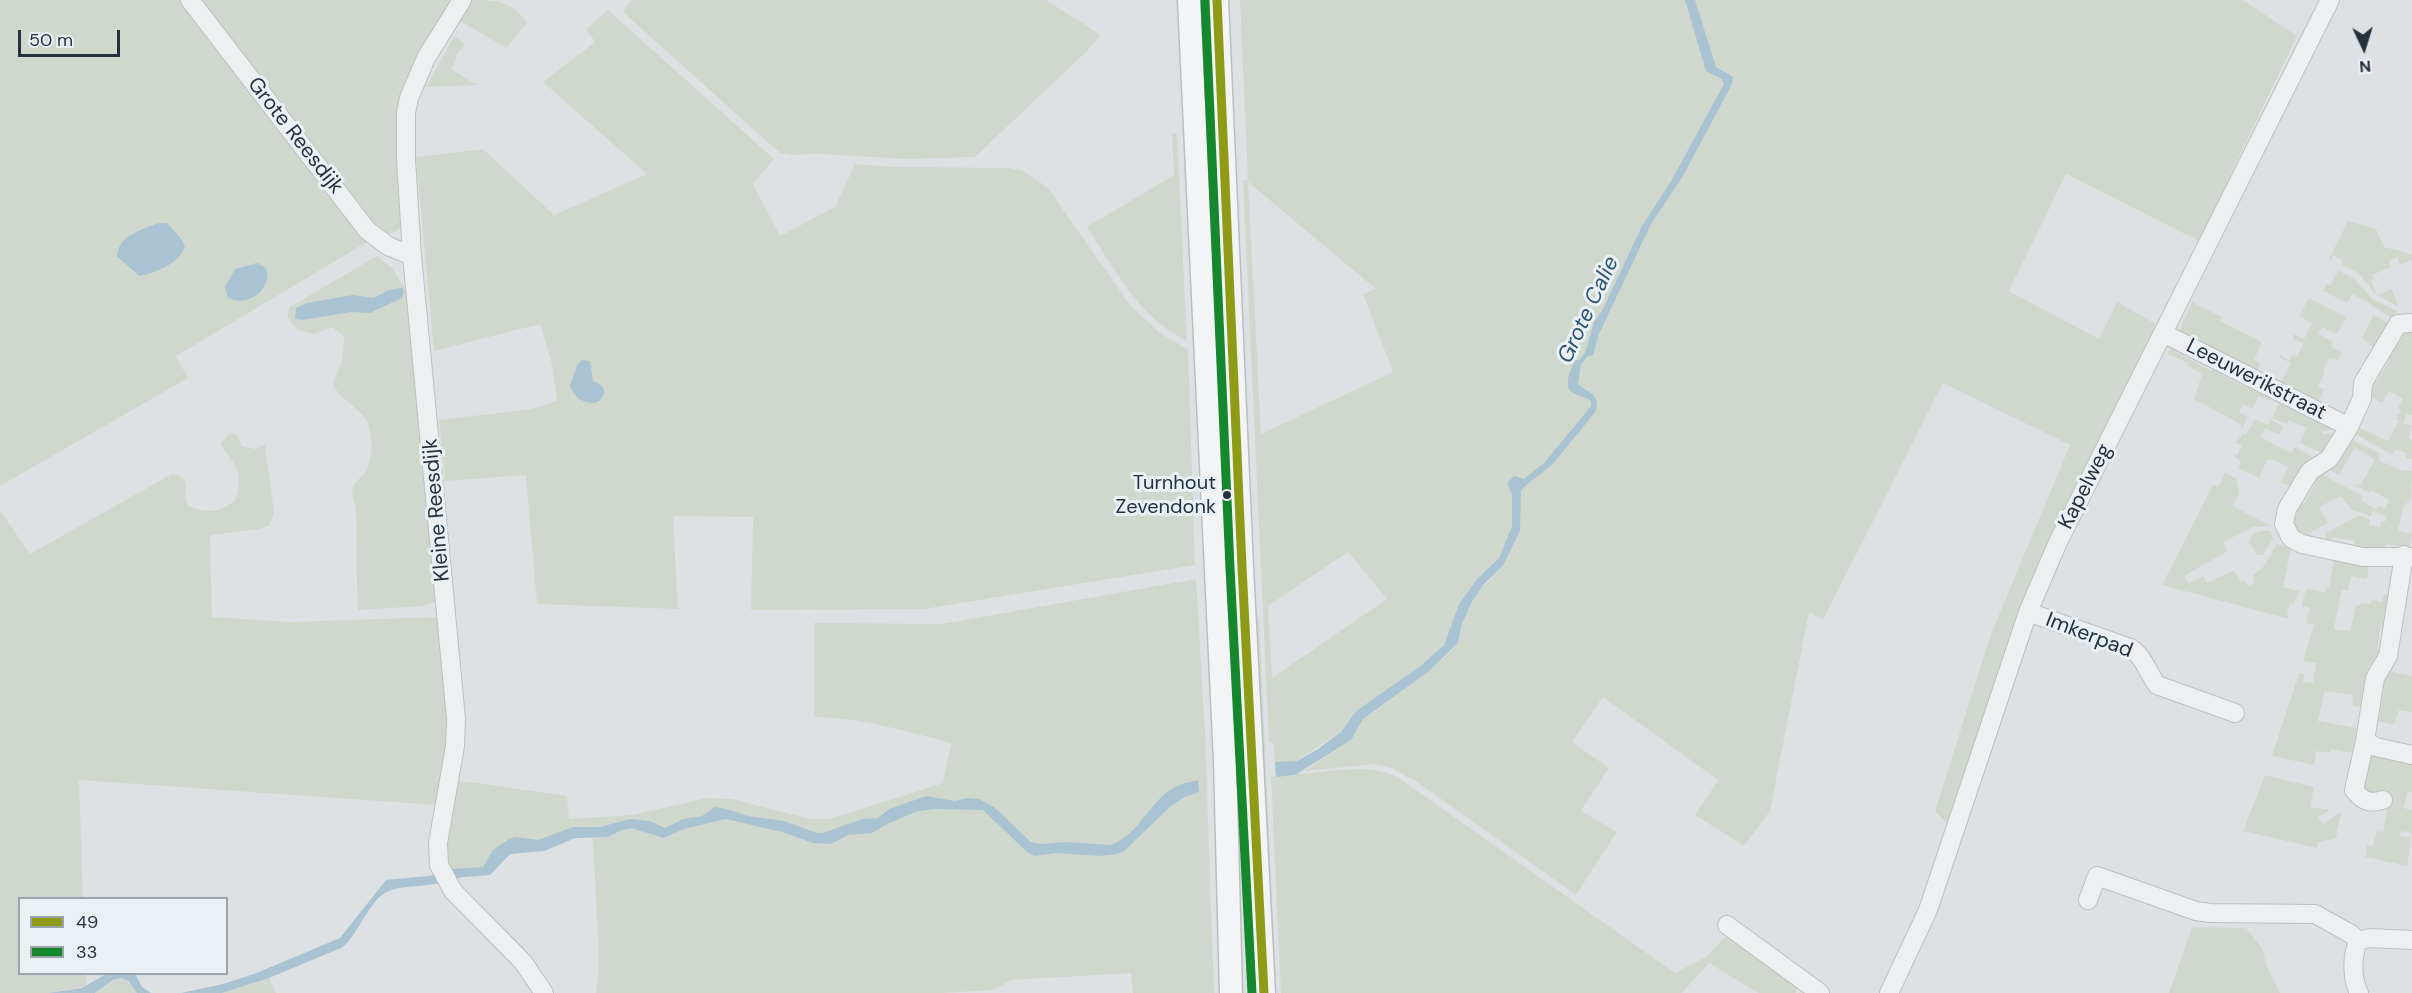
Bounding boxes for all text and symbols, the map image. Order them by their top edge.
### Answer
scale bar [21,18,123,56]
north arrow [2334,18,2394,78]
text: 50 m [29,28,73,52]
text: N [2359,56,2372,77]
street label: Grote Reesdijk [242,73,348,199]
water label: Grote Calie [1553,252,1625,368]
street label: Leeuwerikstraat [2182,334,2330,426]
street label: Kleine Reesdijk [418,437,456,583]
street label: Kapelweg [2054,440,2118,534]
place label: Turnhout Zevendonk [1115,472,1216,519]
marker: Turnhout Zevendonk [1221,489,1233,501]
street label: Imkerpad [2042,608,2136,664]
legend [18,897,228,975]
text: 49 [76,910,98,934]
text: 33 [76,940,97,964]

